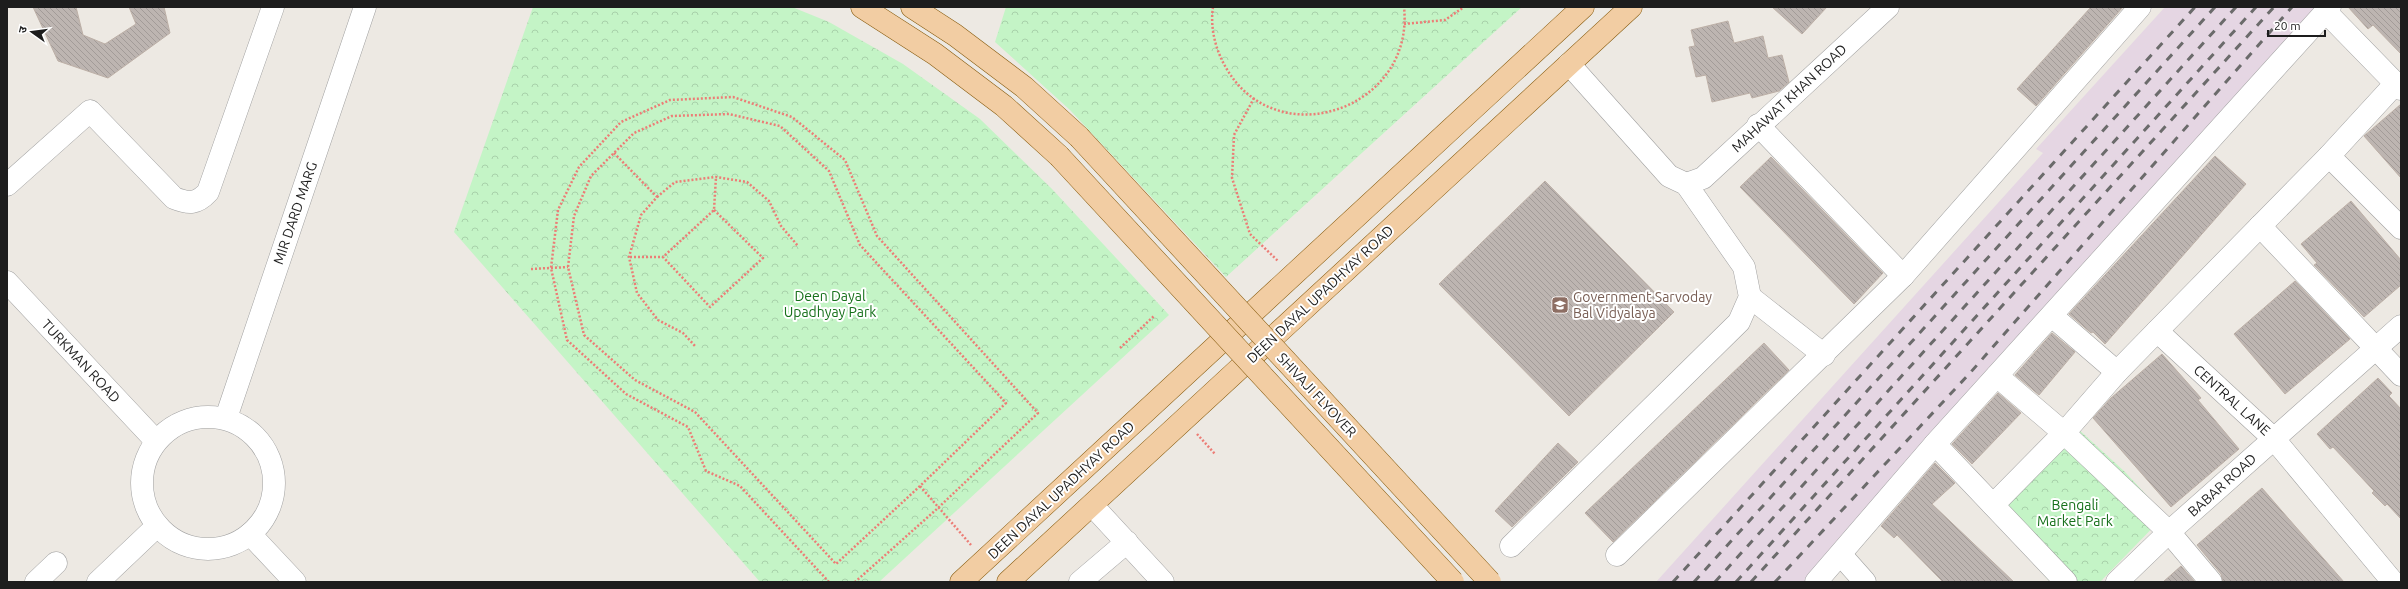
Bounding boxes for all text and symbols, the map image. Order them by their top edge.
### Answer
north arrow [12,12,52,52]
scale bar [2268,12,2325,38]
text: 20 m [2274,19,2301,32]
text: उ [16,24,29,34]
street label: MAHAWAT KHAN ROAD [1728,41,1850,155]
street label: MIR DARD MARG [270,160,320,266]
street label: DEEN DAYAL UPADHYAY ROAD [1244,222,1397,366]
park label: Deen Dayal Upadhyay Park [784,288,876,320]
place label: Government Sarvoday Bal Vidyalaya [1573,289,1712,321]
school or university icon: Government Sarvoday Bal Vidyalaya [1550,295,1570,315]
street label: TURKMAN ROAD [38,316,124,406]
street label: SHIVAJI FLYOVER [1274,350,1360,440]
street label: CENTRAL LANE [2191,362,2274,439]
street label: DEEN DAYAL UPADHYAY ROAD [985,418,1138,562]
street label: BABAR ROAD [2185,450,2260,520]
park label: Bengali Market Park [2037,497,2113,529]

